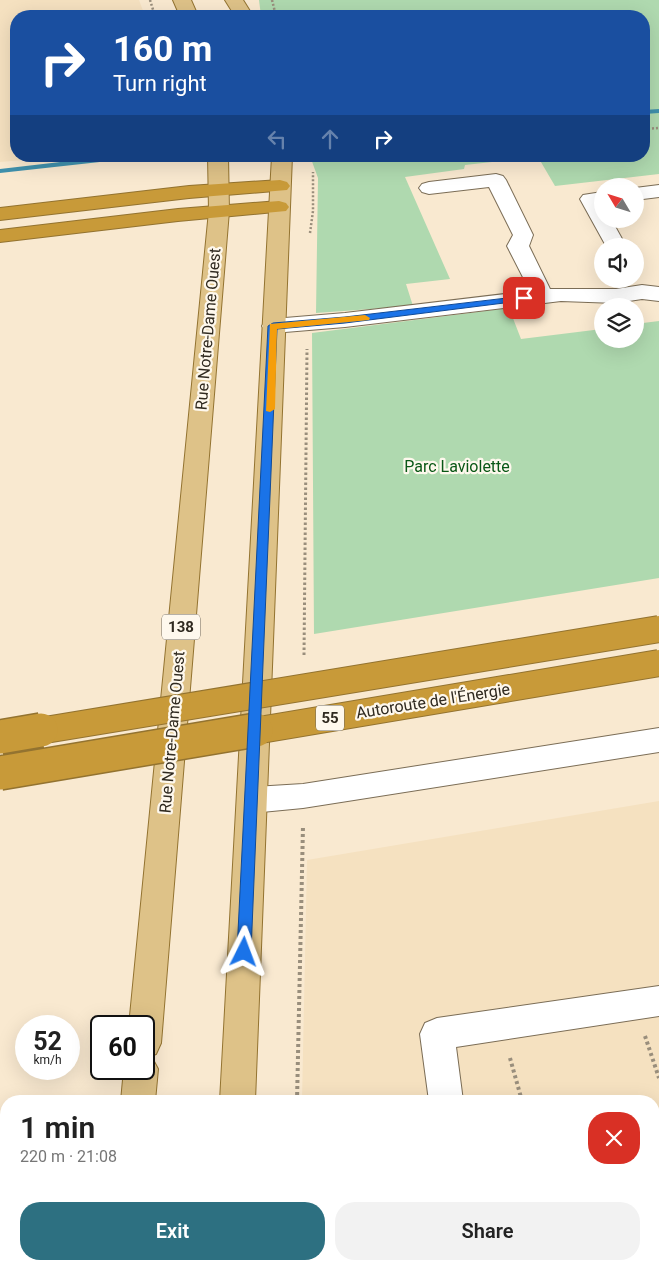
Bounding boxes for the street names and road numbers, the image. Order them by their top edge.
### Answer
street label: Rue Notre-Dame Ouest [191,247,225,411]
road number: 138 [162,614,200,640]
street label: Rue Notre-Dame Ouest [155,650,189,814]
street label: Autoroute de l'Énergie [355,679,511,723]
road number: 55 [316,706,344,730]

